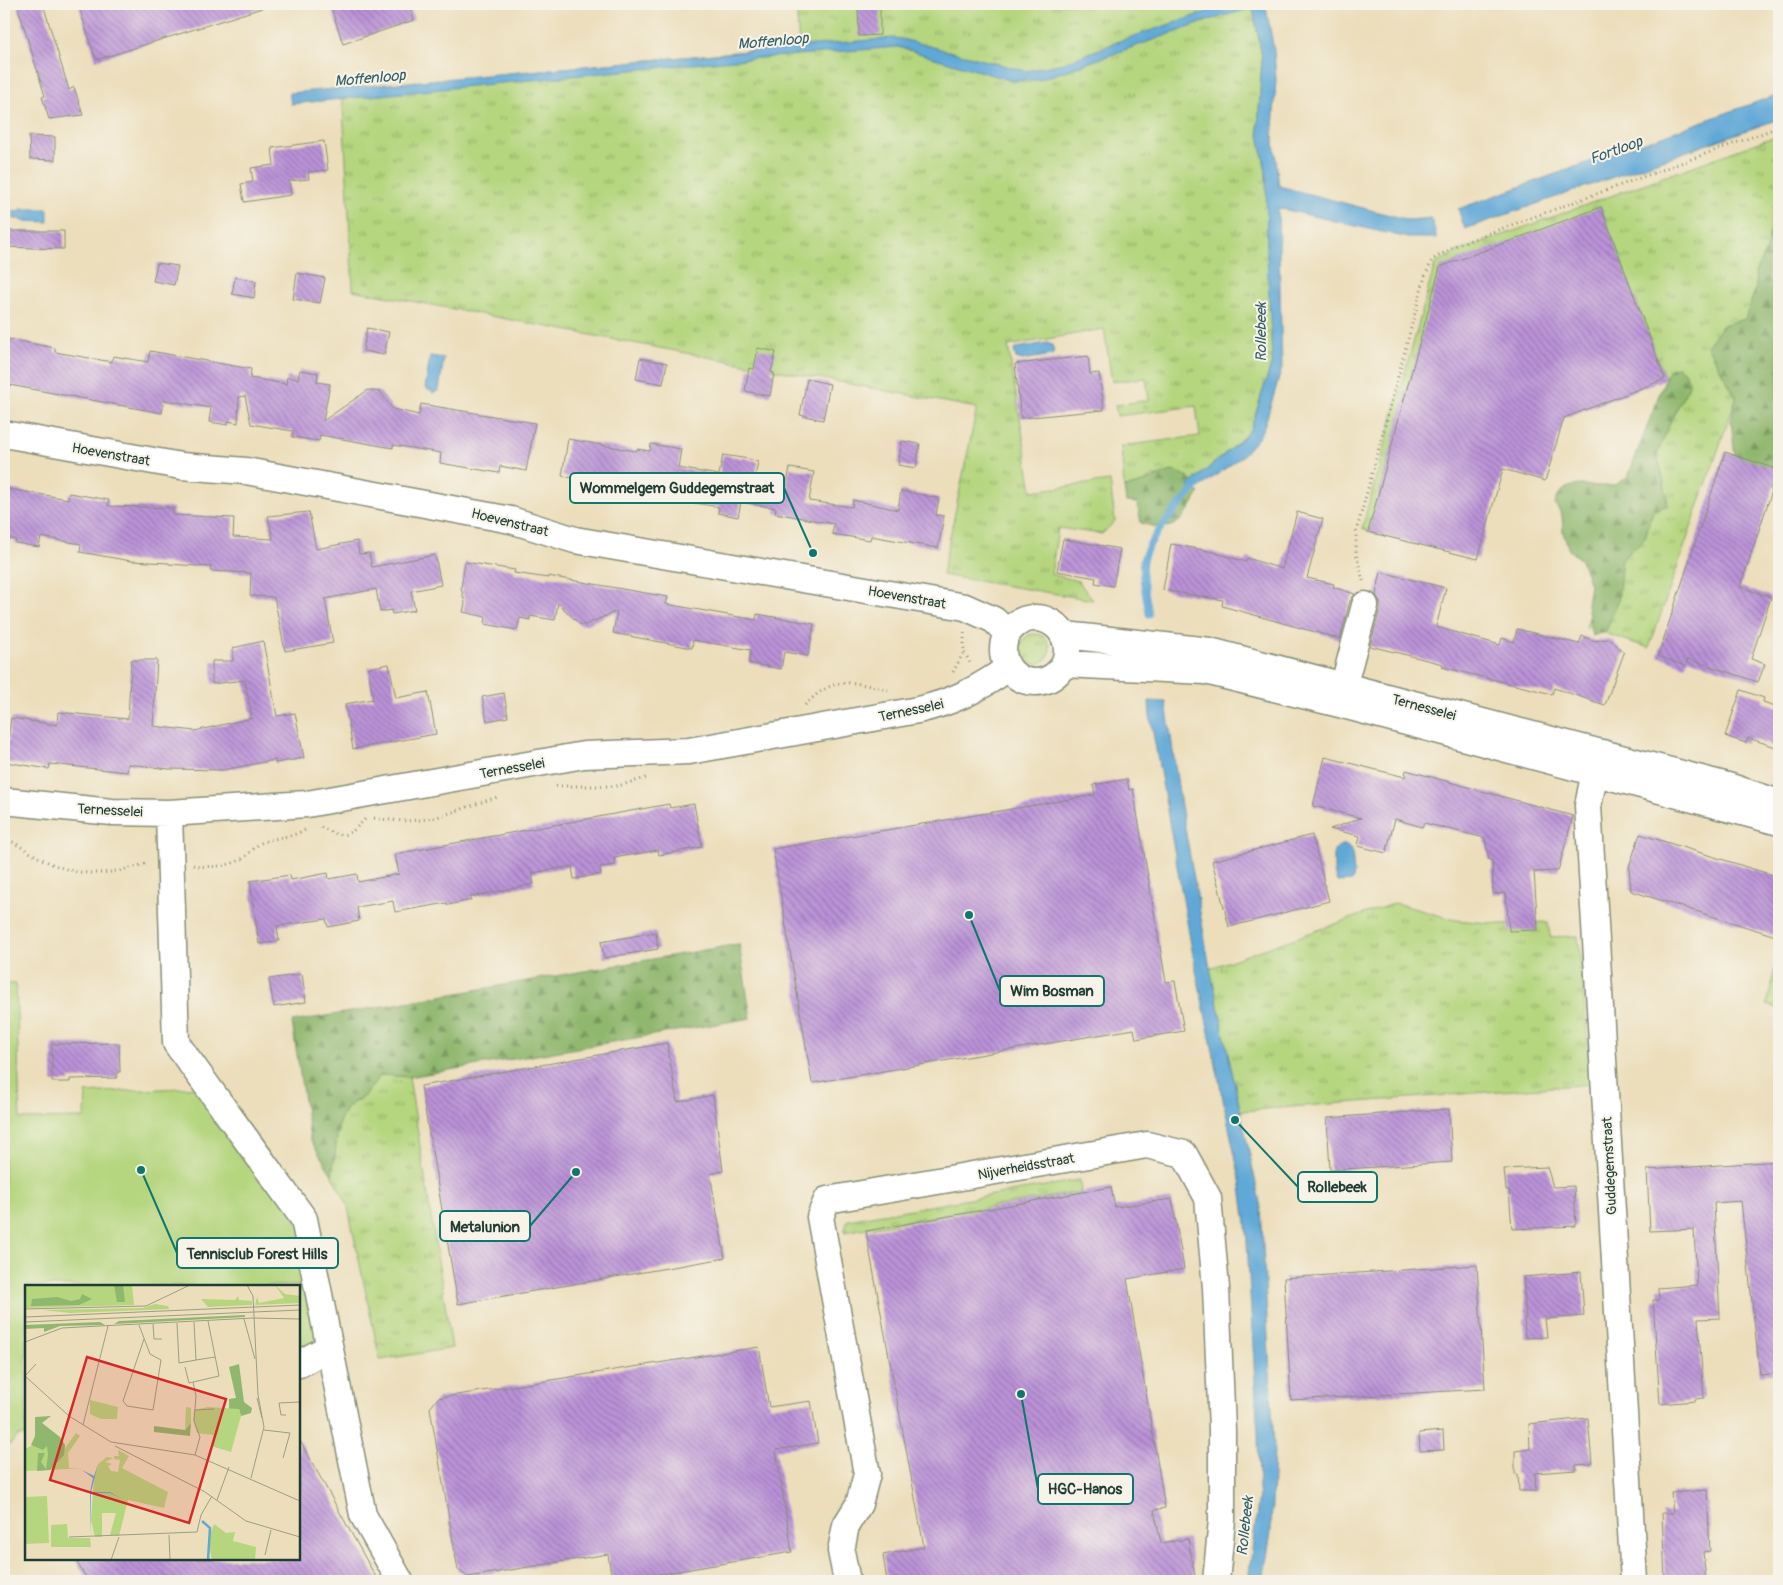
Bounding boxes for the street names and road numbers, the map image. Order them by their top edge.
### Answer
street label: Hoevenstraat [71,439,152,470]
street label: Hoevenstraat [469,505,551,540]
street label: Hoevenstraat [867,582,948,613]
street label: Ternesselei [1390,691,1458,724]
street label: Ternesselei [877,695,946,726]
street label: Ternesselei [478,754,546,783]
street label: Ternesselei [77,800,144,821]
street label: Guddegemstraat [1598,1116,1621,1215]
street label: Nijverheidsstraat [976,1150,1076,1183]

